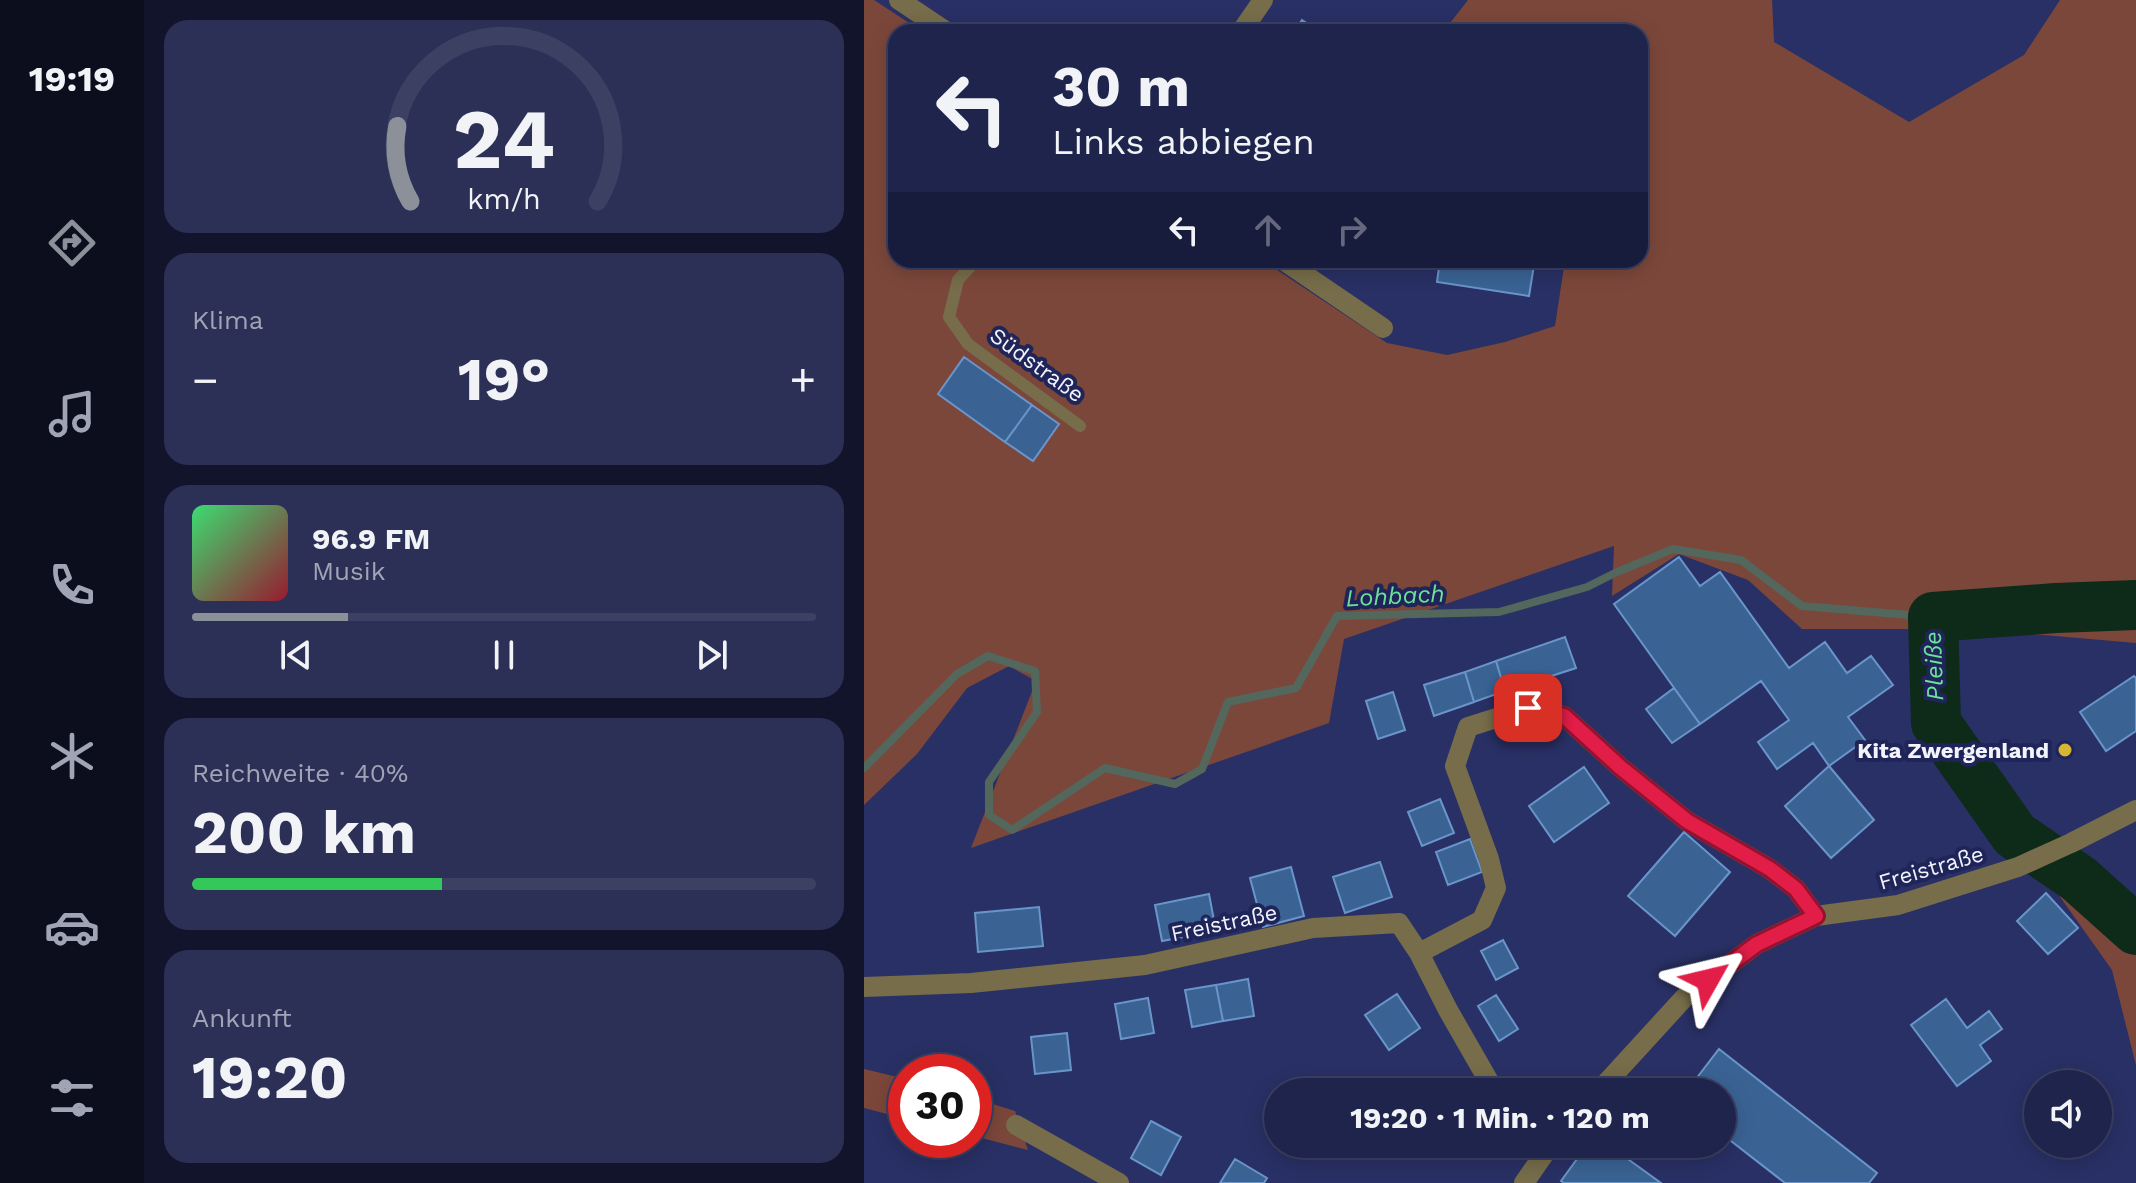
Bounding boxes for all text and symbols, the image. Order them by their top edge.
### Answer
text: 30 m [1052,54,1190,120]
icon: left [920,56,1024,160]
text: 19:19 [29,58,115,100]
text: 24 [453,91,555,188]
text: Links abbiegen [1052,121,1315,163]
text: km/h [467,182,541,216]
icon: left [1162,208,1206,252]
icon: ahead [1246,208,1290,252]
icon: right [1330,208,1374,252]
icon: directions [44,215,100,271]
text: Klima [192,305,263,335]
street label: Südstraße [985,323,1089,407]
text: 19° [458,344,550,415]
text: − [192,354,219,406]
text: + [789,354,816,406]
icon: music [44,386,100,442]
text: 96.9 FM [312,521,430,556]
text: Musik [312,556,385,586]
icon: phone [44,557,100,613]
water label: Lohbach [1345,579,1445,613]
water label: Pleiße [1919,631,1949,701]
icon: previous [274,633,318,677]
icon: pause [482,633,526,677]
icon: next [690,633,734,677]
pin [1494,674,1562,742]
icon: arrive [1506,686,1550,730]
icon: climate [44,728,100,784]
place label: Kita Zwergenland [1857,738,2049,763]
marker: Kita Zwergenland [2056,741,2074,759]
text: Reichweite · 40% [192,758,408,788]
text: 200 km [192,797,416,868]
street label: Freistraße [1876,841,1986,895]
icon: car [44,899,100,955]
street label: Freistraße [1169,900,1279,946]
position arrow [1666,938,1750,1022]
text: Ankunft [192,1003,292,1033]
text: 19:20 [192,1042,347,1113]
speed limit sign: 30 [888,1054,992,1158]
icon: filters [44,1070,100,1126]
map controls [2024,1070,2112,1158]
button: sound [2024,1070,2112,1158]
text: 19:20 · 1 Min. · 120 m [1350,1100,1650,1135]

